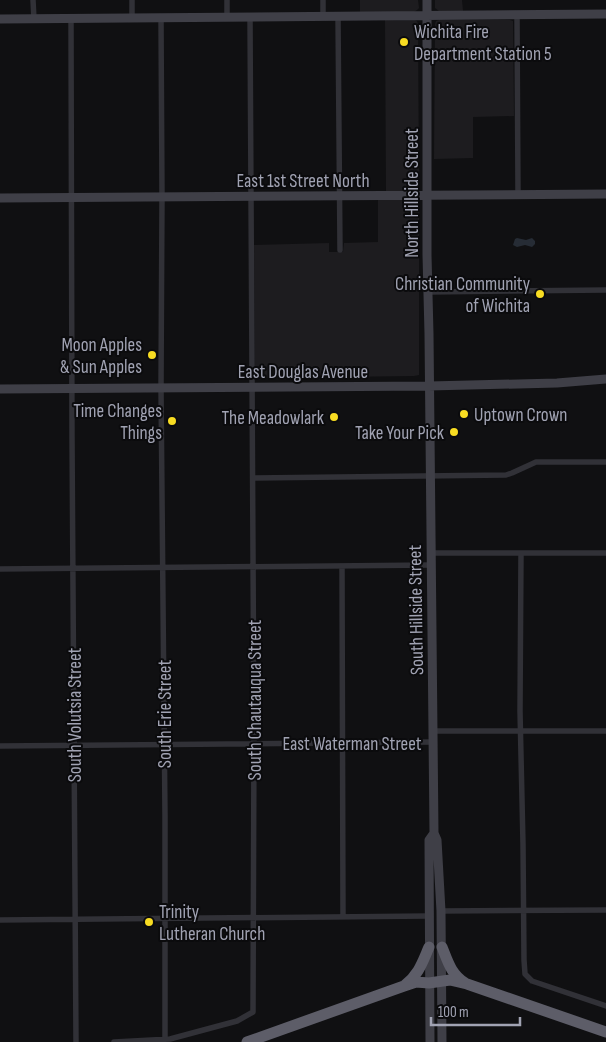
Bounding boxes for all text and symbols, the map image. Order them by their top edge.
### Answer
place label: Wichita Fire Department Station 5 [414,21,552,66]
marker: Wichita Fire Department Station 5 [398,36,410,48]
street label: North Hillside Street [401,128,424,258]
street label: East 1st Street North [236,170,370,193]
place label: Christian Community of Wichita [395,273,531,318]
marker: Christian Community of Wichita [534,288,546,300]
place label: Moon Apples & Sun Apples [60,334,142,379]
marker: Moon Apples & Sun Apples [146,349,158,361]
street label: East Douglas Avenue [238,361,368,384]
place label: Time Changes Things [73,400,162,445]
place label: Uptown Crown [474,404,567,427]
place label: The Meadowlark [221,407,325,430]
marker: Uptown Crown [458,408,470,420]
marker: The Meadowlark [328,411,340,423]
marker: Time Changes Things [166,415,178,427]
place label: Take Your Pick [355,422,445,445]
marker: Take Your Pick [448,426,460,438]
street label: South Hillside Street [404,544,429,675]
street label: South Chautauqua Street [244,619,267,780]
street label: South Volutsia Street [64,647,87,782]
street label: South Erie Street [154,660,177,768]
street label: East Waterman Street [282,733,422,756]
place label: Trinity Lutheran Church [159,901,265,946]
marker: Trinity Lutheran Church [143,916,155,928]
scale bar [431,994,520,1026]
text: 100 m [438,1003,469,1022]

